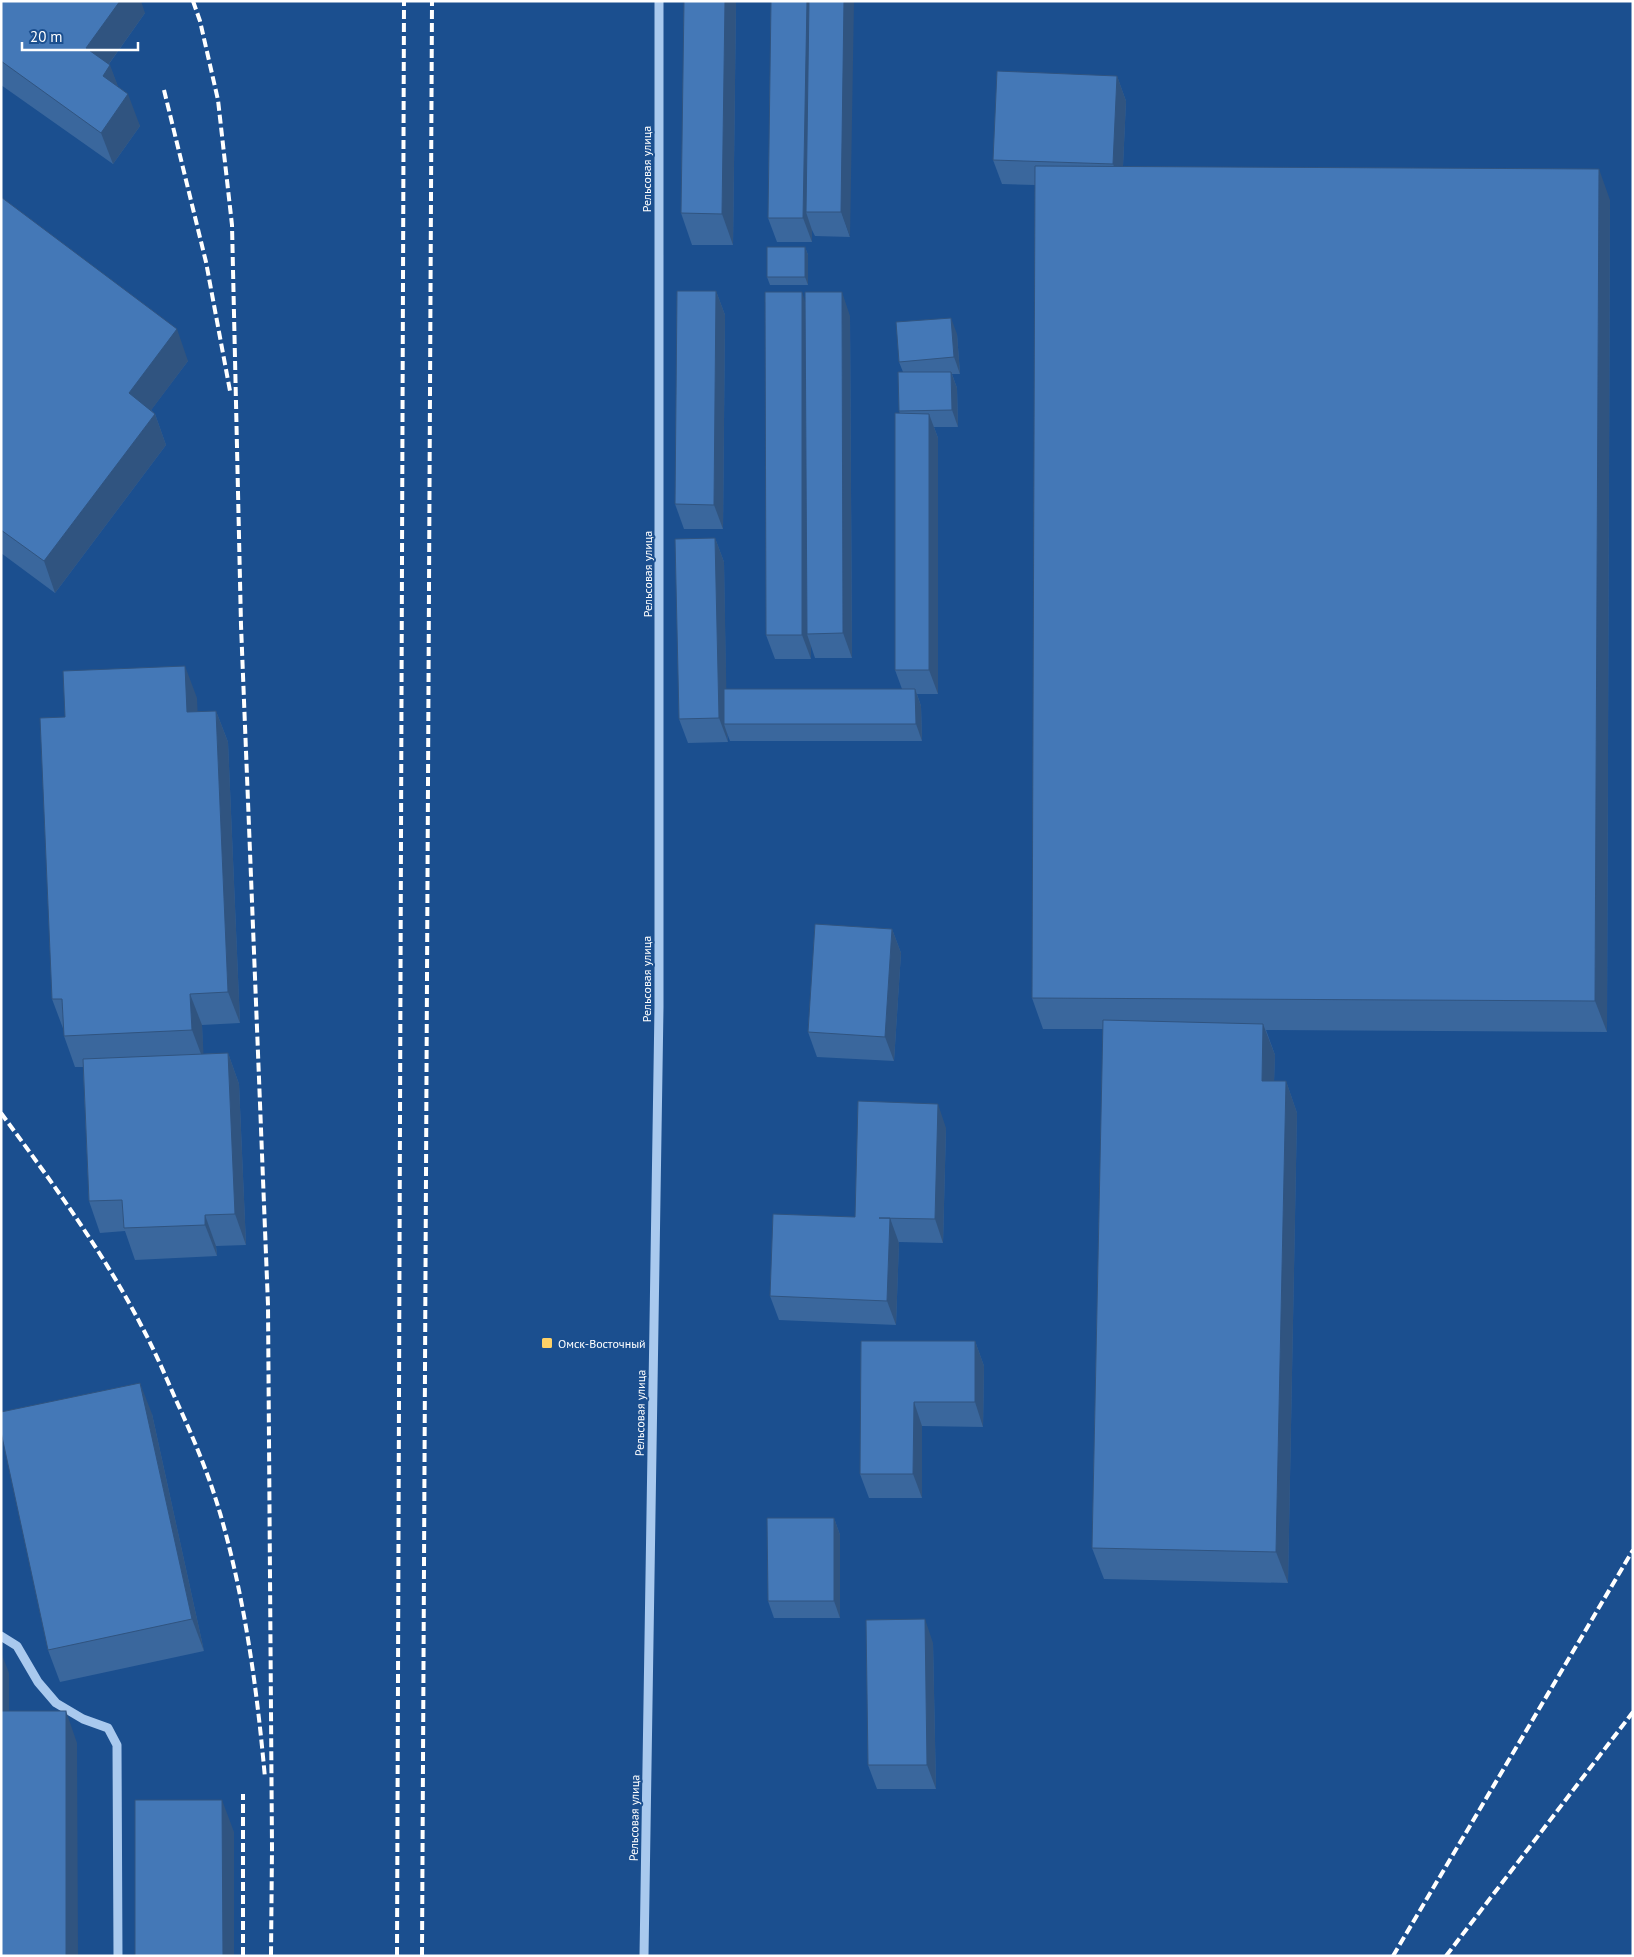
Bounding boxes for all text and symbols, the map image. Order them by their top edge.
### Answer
scale bar [22,20,139,52]
text: 20 m [30,27,63,46]
street label: Рельсовая улица [639,126,654,212]
street label: Рельсовая улица [640,531,655,617]
street label: Рельсовая улица [639,936,654,1022]
marker: Омск-Восточный [540,1336,554,1350]
place label: Омск-Восточный [558,1336,646,1351]
street label: Рельсовая улица [632,1370,648,1456]
street label: Рельсовая улица [626,1775,642,1861]

